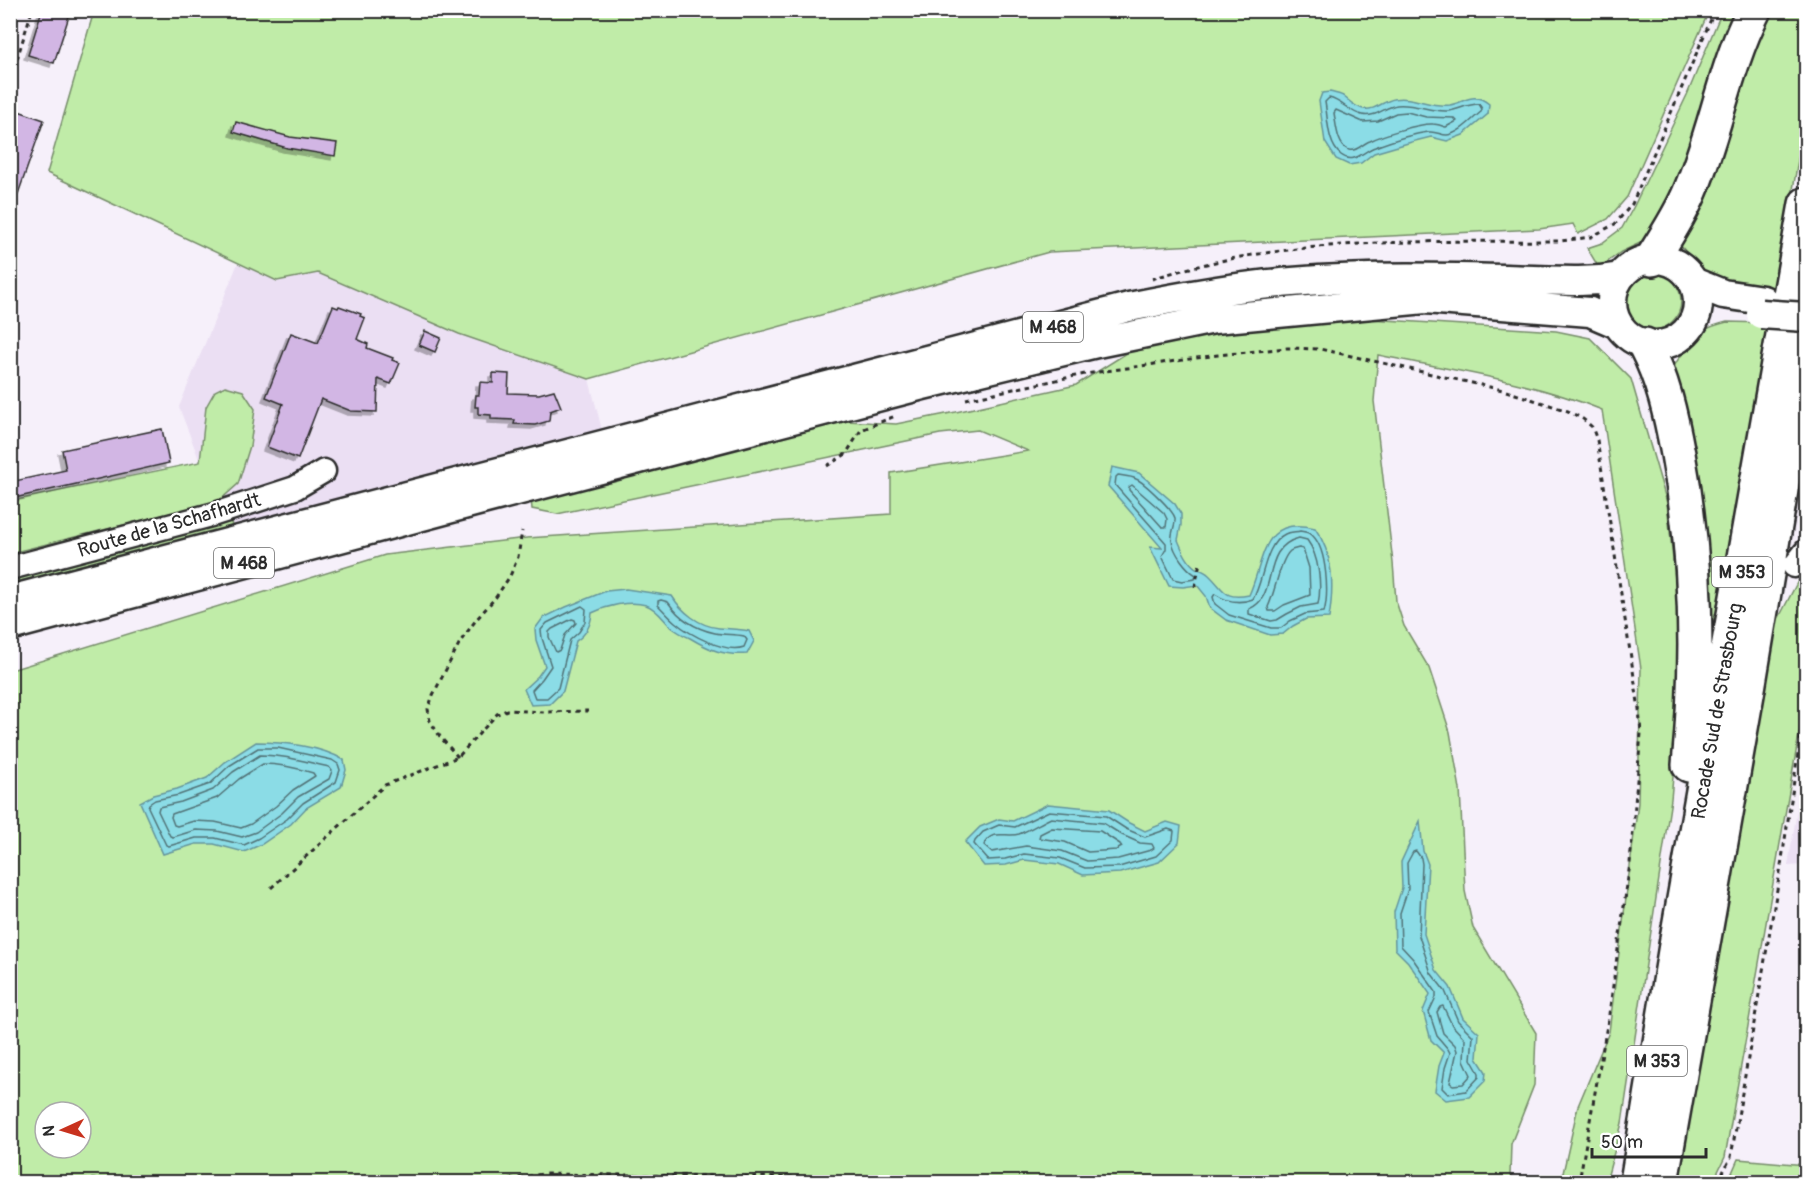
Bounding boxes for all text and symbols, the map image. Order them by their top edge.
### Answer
road number: M 468 [1023,312,1083,342]
street label: Route de la Schafhardt [75,487,264,563]
road number: M 468 [214,548,274,578]
road number: M 353 [1712,557,1772,587]
street label: Rocade Sud de Strasbourg [1686,601,1748,821]
road number: M 353 [1627,1046,1687,1076]
north arrow [33,1100,93,1160]
scale bar [1592,1121,1706,1159]
text: N [39,1125,59,1137]
text: 50 m [1601,1131,1643,1154]

